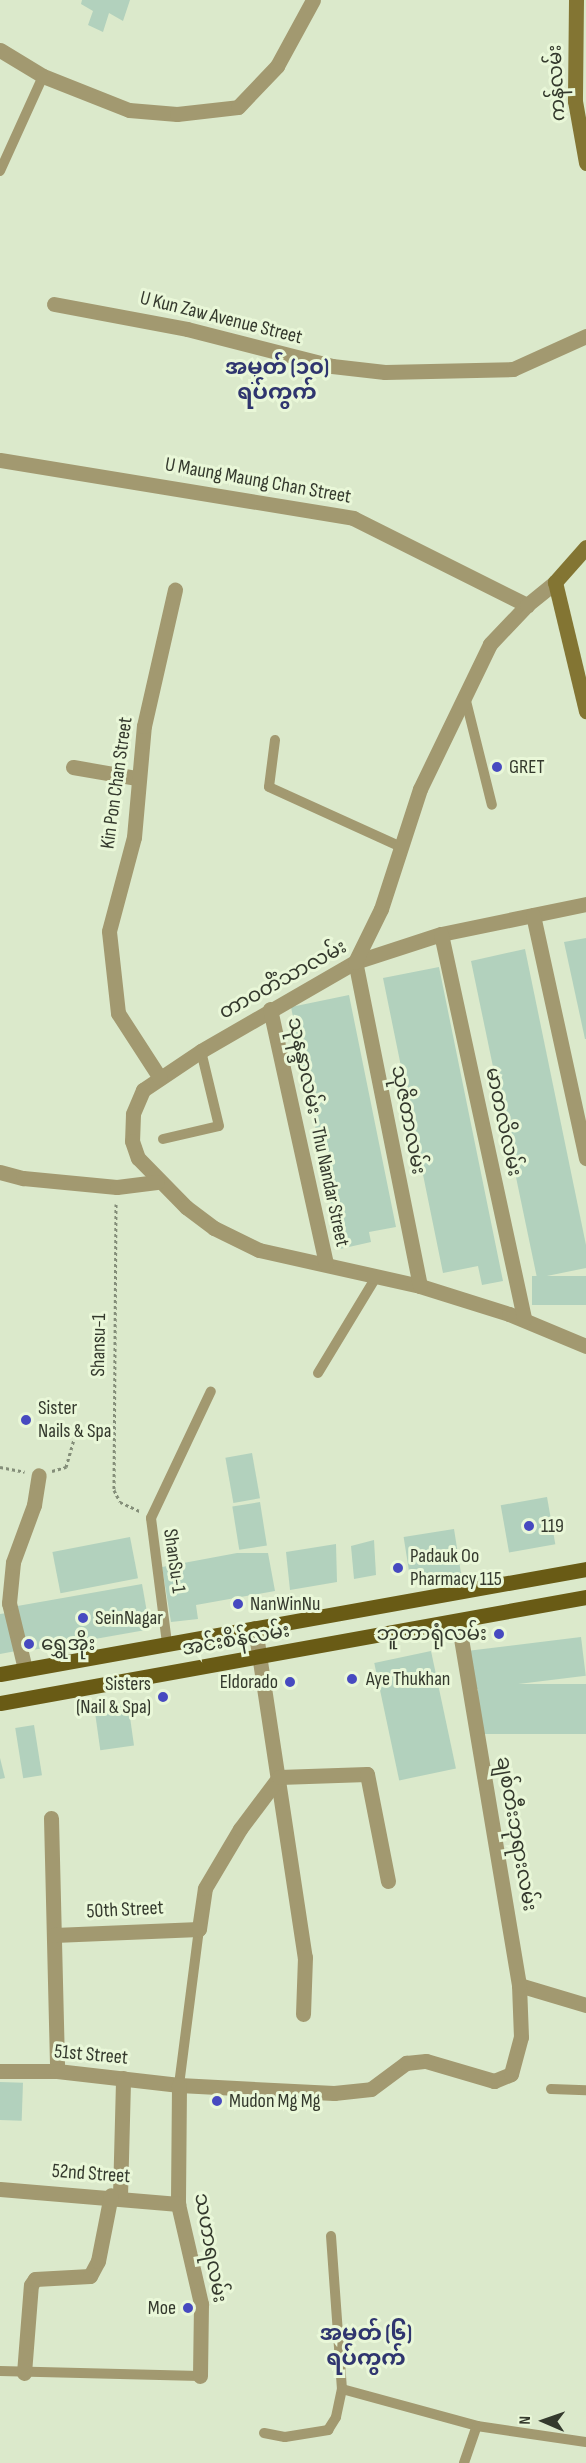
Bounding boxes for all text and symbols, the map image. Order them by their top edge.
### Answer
street label: ကန်လမ်း [543,44,571,122]
street label: U Kun Zaw Avenue Street [137,286,305,350]
district label: အမှတ် (၁၀) ရပ်ကွက် [225,354,329,406]
street label: U Maung Maung Chan Street [163,453,353,509]
street label: Kin Pon Chan Street [96,716,138,850]
place label: GRET [509,755,545,779]
marker: GRET [490,760,504,774]
street label: တာဝတိံသာလမ်း [215,935,351,1025]
street label: သုနန္ဒာလမ်း - Thu Nandar Street [282,1015,354,1249]
street label: သုဇိတာလမ်း [386,1063,430,1177]
street label: မာတလိလမ်း [480,1065,526,1179]
street label: Shansu-1 [86,1313,112,1377]
place label: Sister Nails & Spa [38,1396,111,1443]
marker: Sister Nails & Spa [19,1413,33,1427]
place label: 119 [541,1514,564,1538]
marker: 119 [522,1519,536,1533]
street label: ShanSu-1 [158,1527,190,1595]
place label: Padauk Oo Pharmacy 115 [410,1544,502,1591]
marker: Padauk Oo Pharmacy 115 [391,1561,405,1575]
place label: NanWinNu [250,1592,320,1616]
marker: NanWinNu [231,1597,245,1611]
place label: SeinNagar [95,1606,163,1630]
marker: SeinNagar [76,1611,90,1625]
street label: အင်းစိန်လမ်း [180,1619,292,1661]
place label: ဘူတာရုံလမ်း [376,1622,487,1646]
marker: ဘူတာရုံလမ်း [492,1627,506,1641]
place label: ရွှေအိုး [41,1632,95,1656]
marker: ရွှေအိုး [22,1637,36,1651]
place label: Aye Thukhan [366,1667,450,1691]
place label: Eldorado [220,1670,278,1694]
marker: Aye Thukhan [343,1670,361,1688]
place label: Sisters (Nail & Spa) [76,1673,151,1720]
marker: Eldorado [283,1675,297,1689]
marker: Sisters (Nail & Spa) [156,1690,170,1704]
street label: ချစ်တီးဘုရားလမ်း [491,1755,541,1913]
street label: 50th Street [86,1896,164,1924]
street label: 51st Street [53,2040,129,2070]
place label: Mudon Mg Mg [229,2089,321,2113]
marker: Mudon Mg Mg [210,2094,224,2108]
street label: 52nd Street [51,2159,131,2189]
street label: သဟာရလမ်း [189,2191,231,2305]
place label: Moe [148,2296,176,2320]
marker: Moe [181,2301,195,2315]
district label: အမှတ် (၆) ရပ်ကွက် [320,2320,412,2372]
north arrow [514,2391,574,2451]
text: N [516,2416,535,2425]

